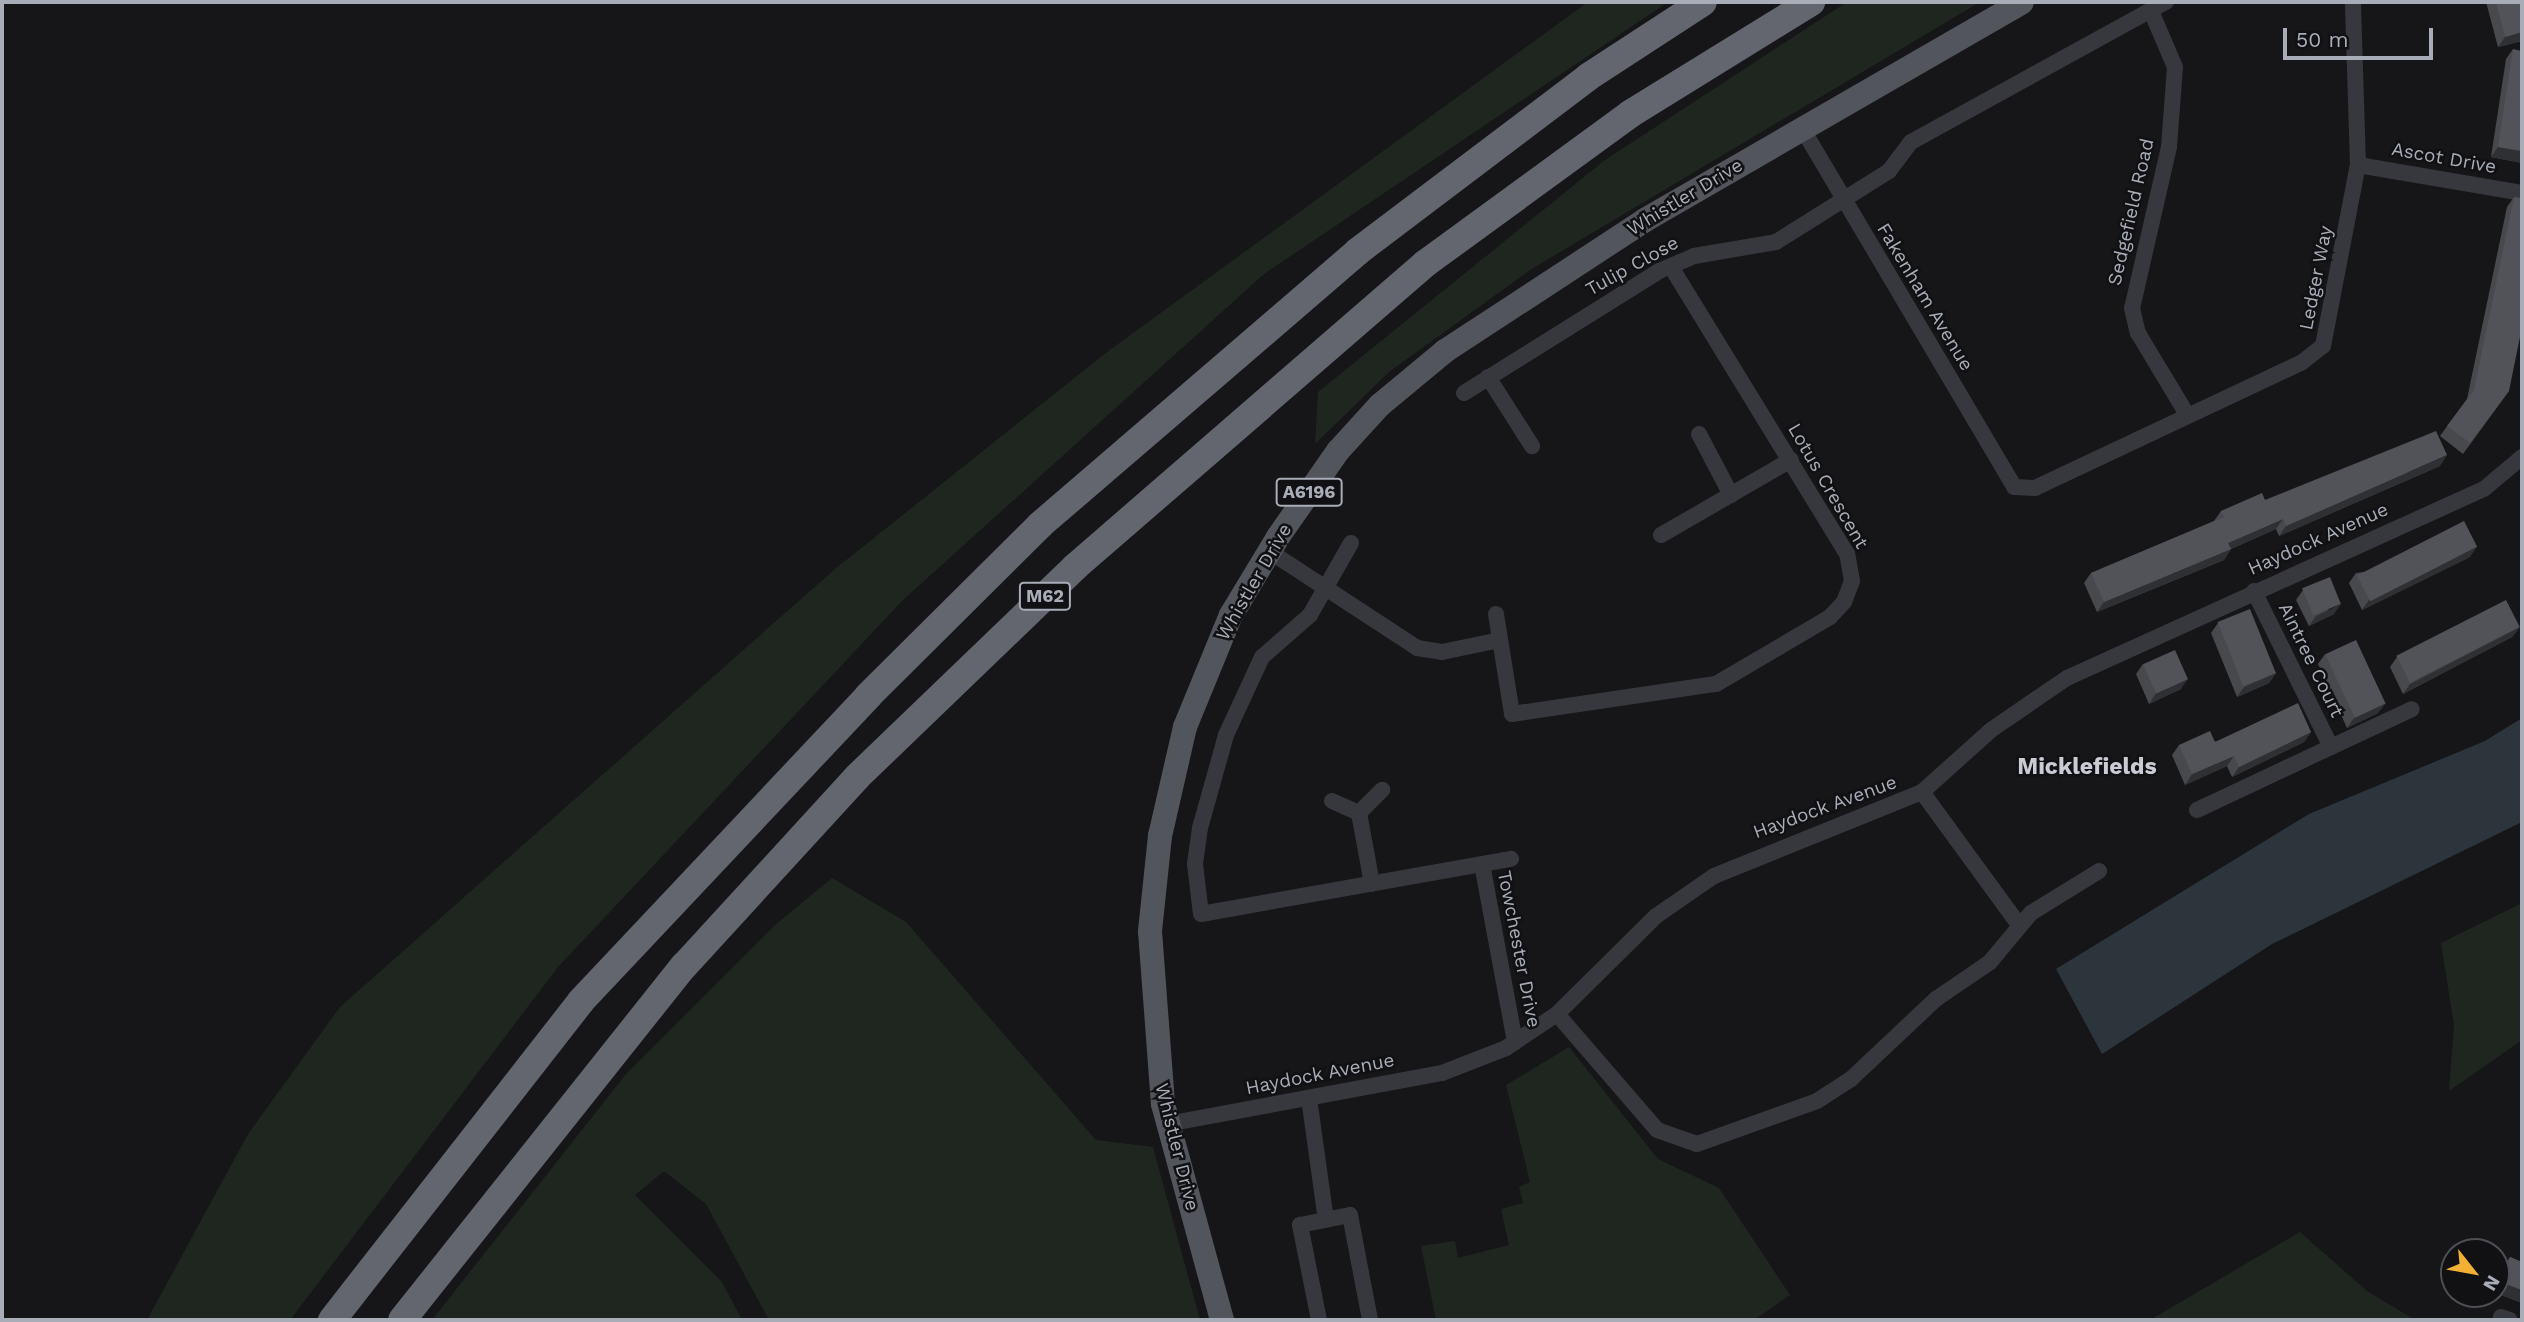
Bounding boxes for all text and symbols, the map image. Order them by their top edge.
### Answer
scale bar [2286,14,2436,58]
text: 50 m [2296,27,2348,52]
street label: Sedgefield Road [2103,136,2159,288]
street label: Ascot Drive [2390,138,2498,178]
street label: Whistler Drive [1623,153,1747,241]
street label: Fakenham Avenue [1872,219,1978,375]
street label: Ledger Way [2295,223,2337,333]
street label: Tulip Close [1582,231,1682,301]
street label: Lotus Crescent [1783,419,1873,553]
road number: A6196 [1274,478,1344,506]
street label: Haydock Avenue [2244,498,2392,580]
street label: Whistler Drive [1211,519,1297,645]
road number: M62 [1019,582,1071,610]
street label: Aintree Court [2274,599,2348,721]
district label: Micklefields [2017,753,2157,781]
street label: Haydock Avenue [1750,770,1900,844]
street label: Towchester Drive [1493,868,1545,1030]
street label: Haydock Avenue [1243,1048,1397,1100]
street label: Whistler Drive [1150,1081,1204,1213]
north arrow [2440,1238,2510,1308]
text: N [2478,1271,2505,1295]

